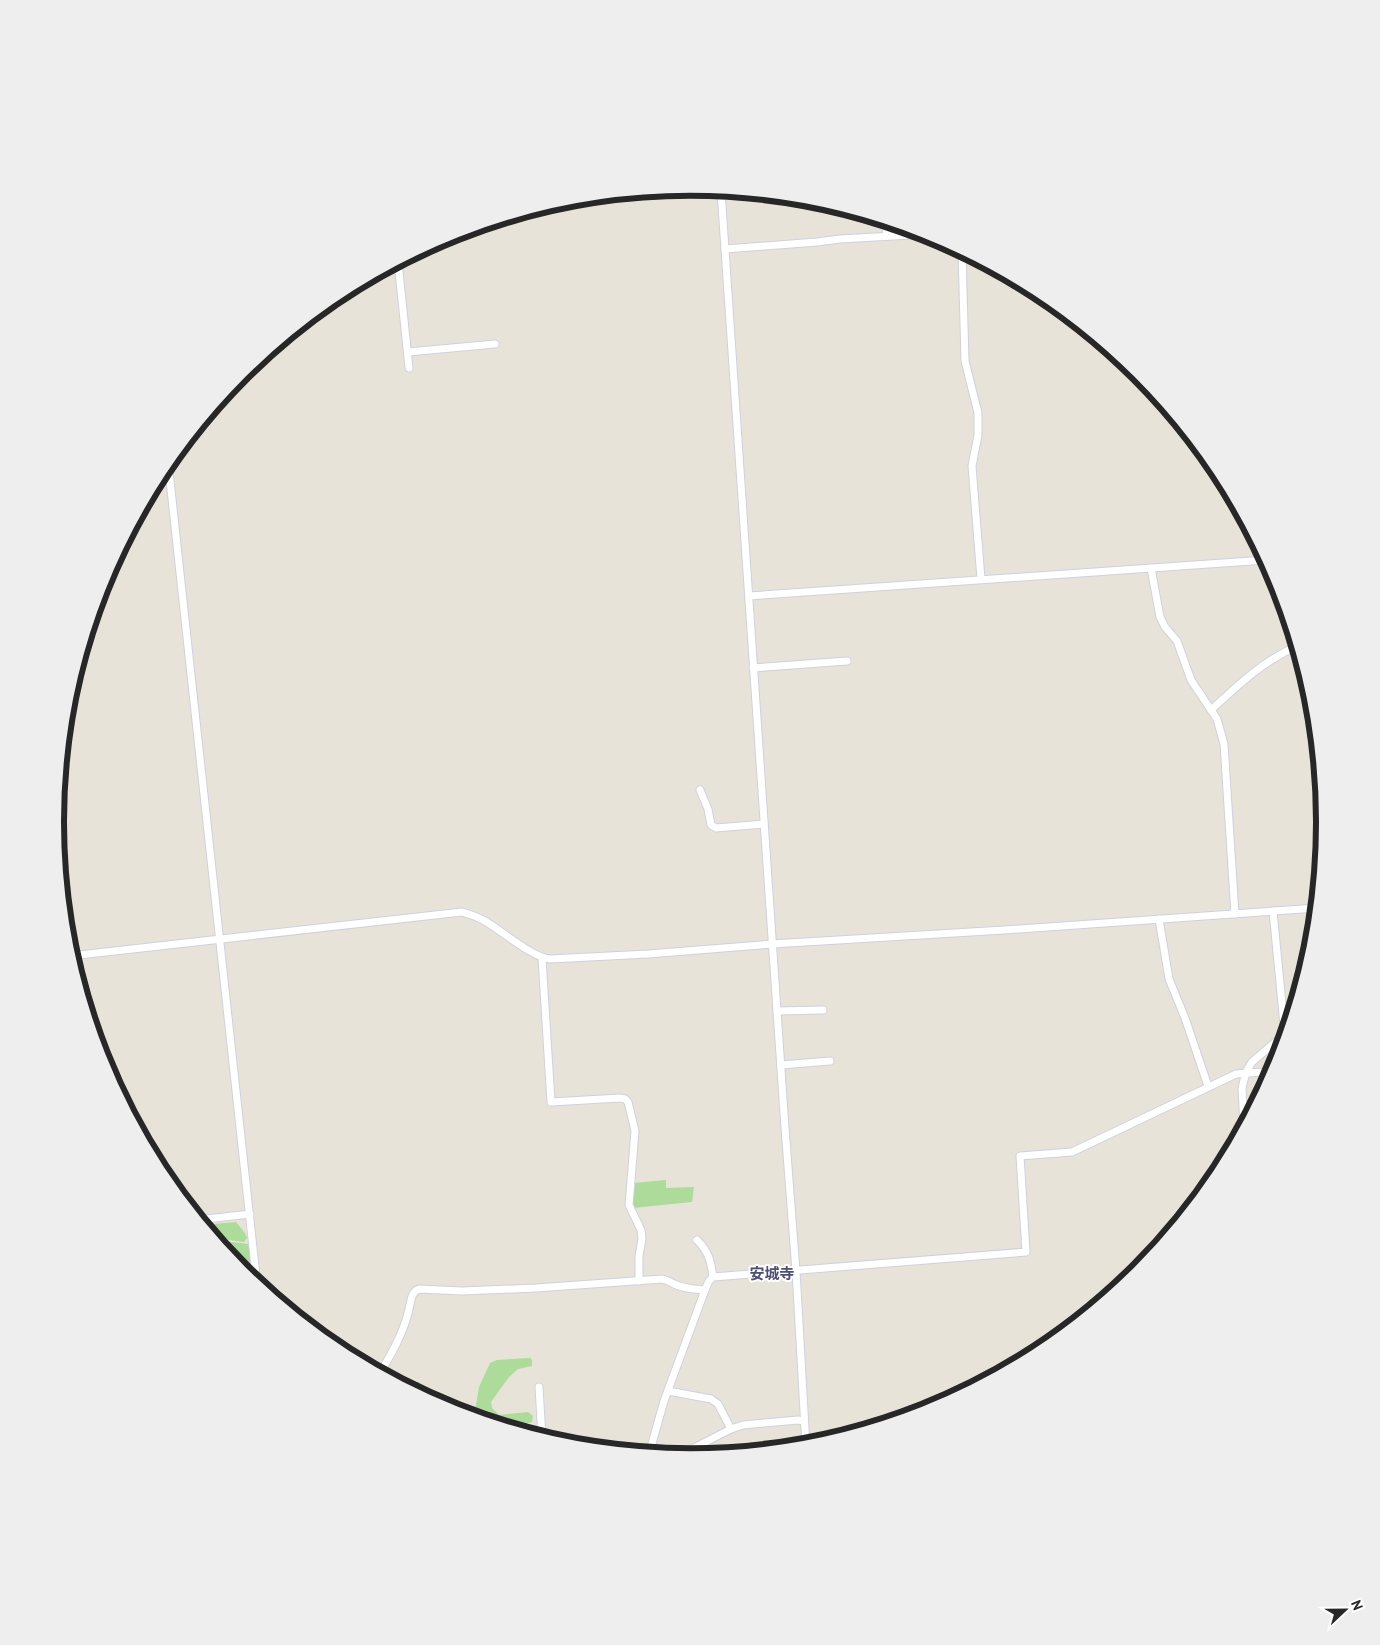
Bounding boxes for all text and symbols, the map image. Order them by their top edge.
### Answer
district label: 安城寺 [749,1264,795,1283]
north arrow [1320,1585,1370,1635]
text: N [1347,1597,1367,1613]

